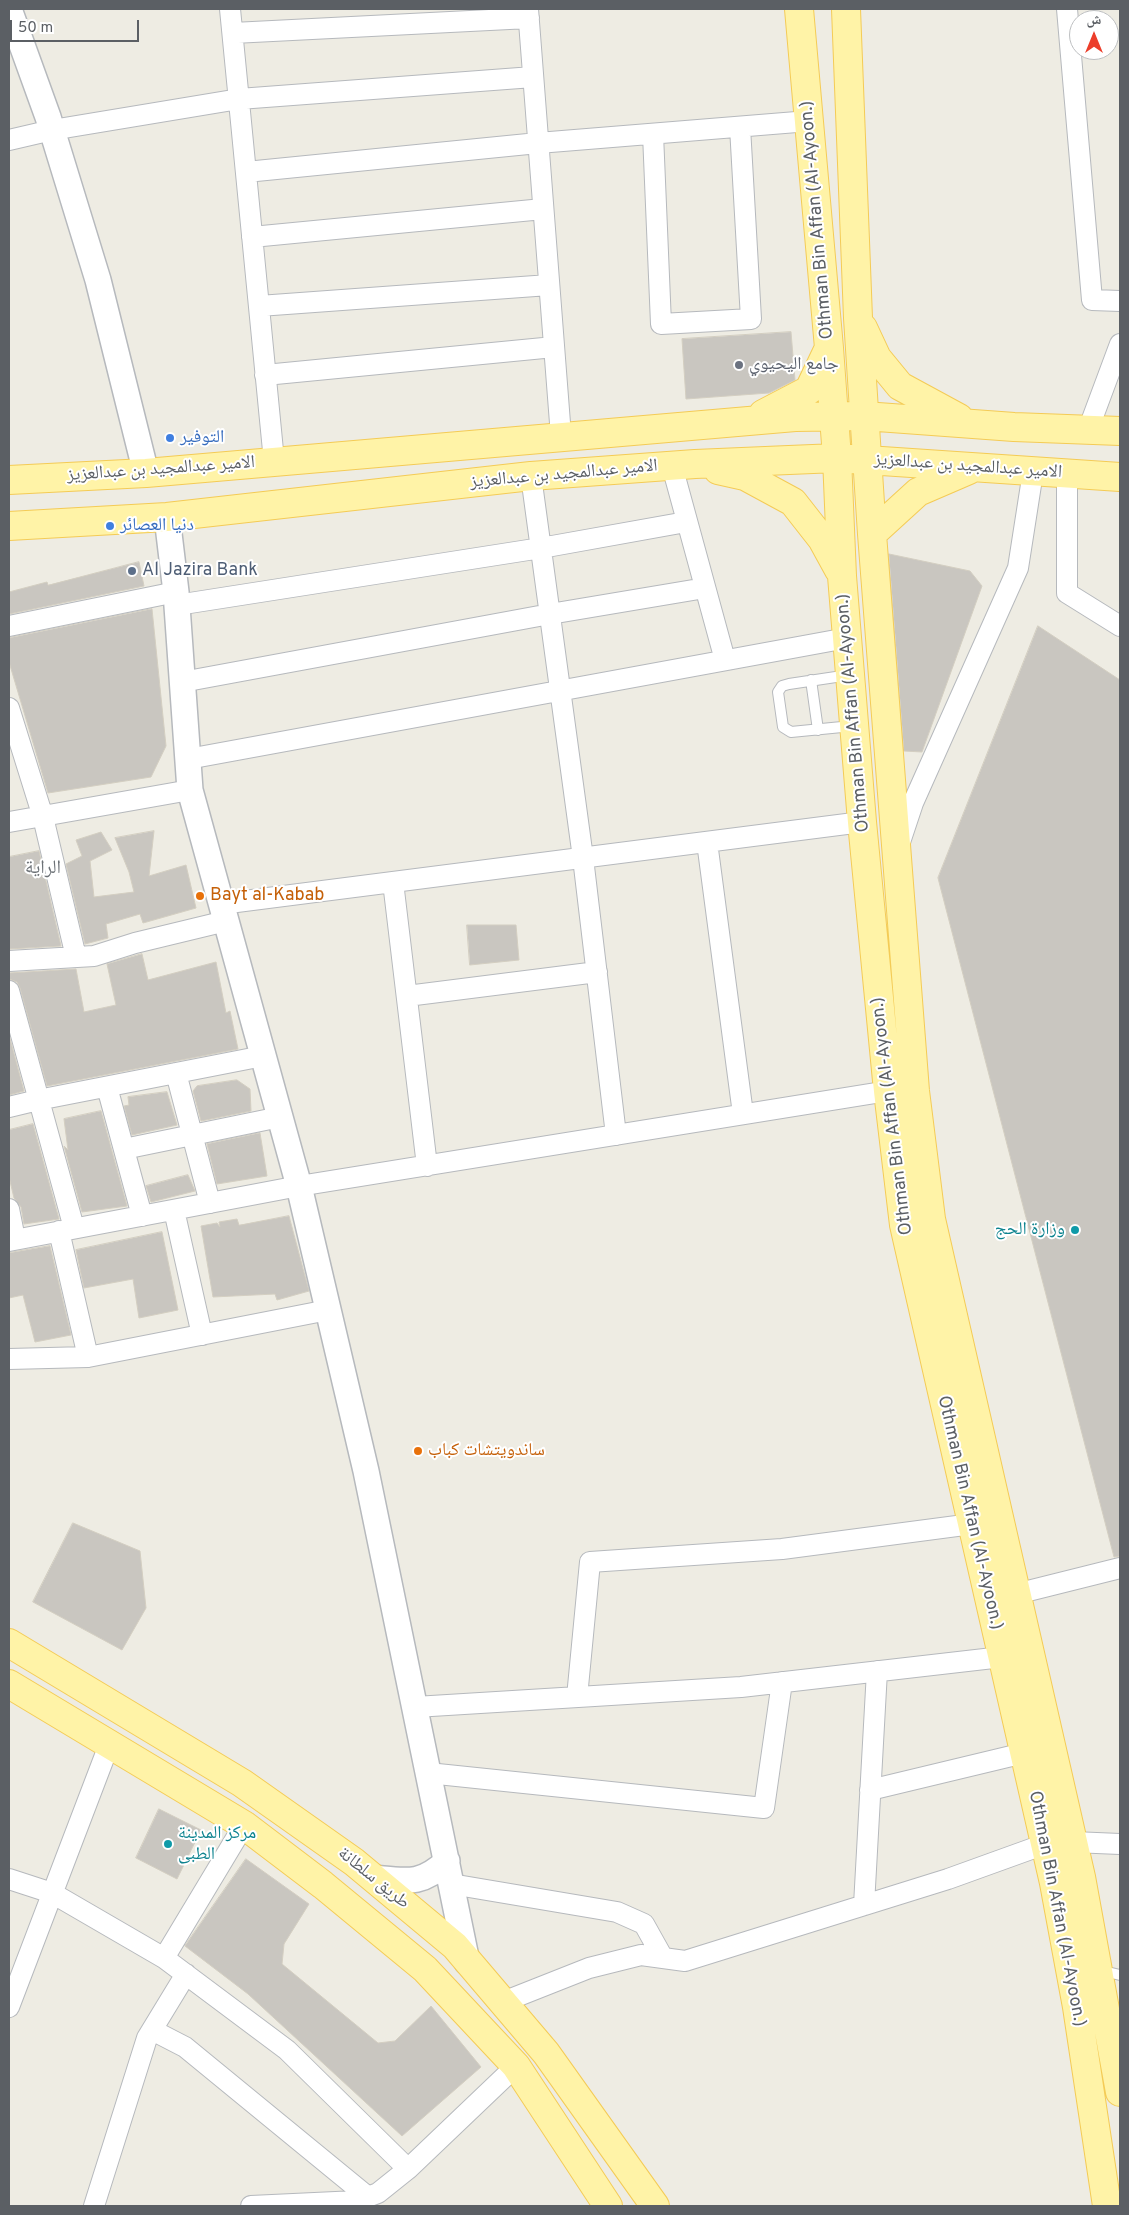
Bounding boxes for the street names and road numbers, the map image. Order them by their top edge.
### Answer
street label: Othman Bin Affan (Al-Ayoon.) [797,100,839,340]
street label: الامير عبدالمجيد بن عبدالعزيز [873,450,1063,484]
street label: الامير عبدالمجيد بن عبدالعزيز [66,453,256,487]
street label: الامير عبدالمجيد بن عبدالعزيز [469,456,659,494]
street label: Othman Bin Affan (Al-Ayoon.) [833,593,875,833]
street label: Othman Bin Affan (Al-Ayoon.) [868,996,918,1236]
street label: Othman Bin Affan (Al-Ayoon.) [932,1394,1006,1632]
street label: Othman Bin Affan (Al-Ayoon.) [1023,1789,1089,2029]
street label: طريق سلطانة [333,1843,413,1915]

